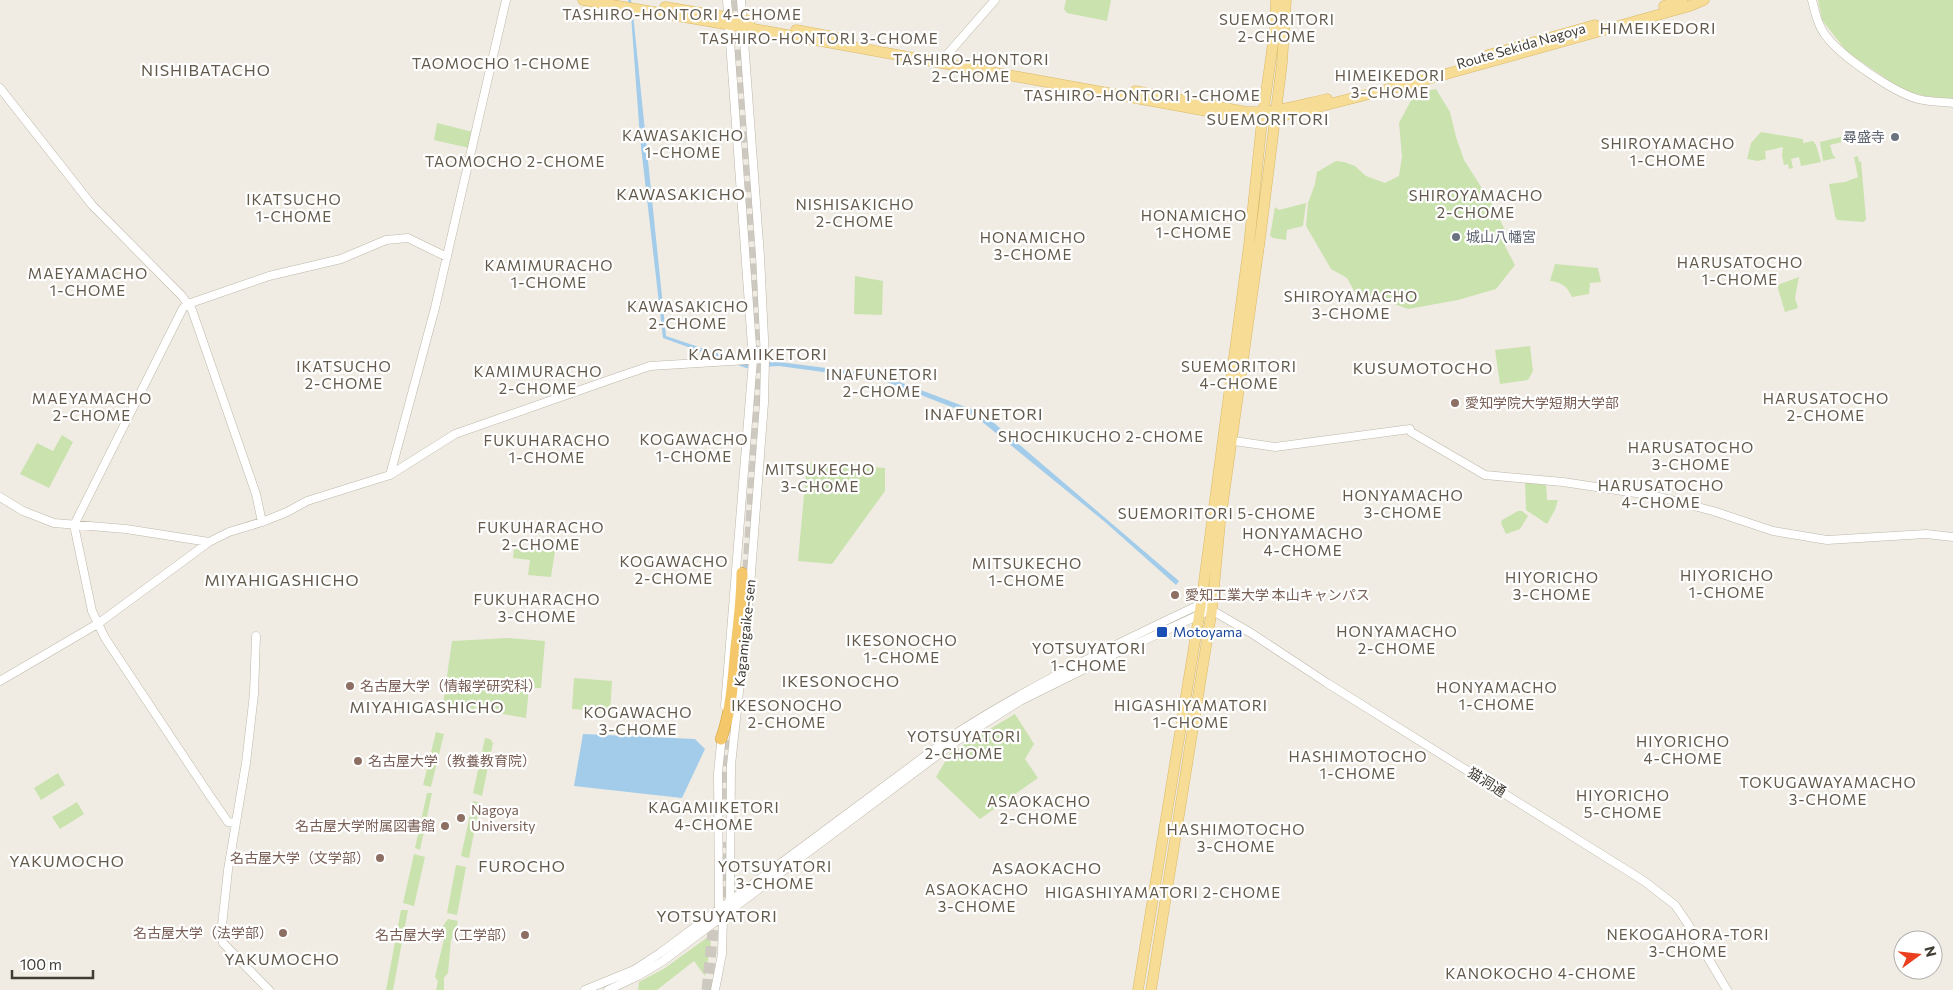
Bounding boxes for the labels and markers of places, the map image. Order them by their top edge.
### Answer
place label: 尋盛寺 [1843,128,1885,145]
marker: 尋盛寺 [1889,131,1901,143]
place label: 城山八幡宮 [1466,228,1536,245]
marker: 城山八幡宮 [1450,231,1462,243]
place label: 愛知学院大学短期大学部 [1465,394,1619,411]
marker: 愛知学院大学短期大学部 [1449,397,1461,409]
place label: 愛知工業大学 本山キャンパス [1185,586,1370,603]
marker: 愛知工業大学 本山キャンパス [1169,589,1181,601]
place label: Motoyama [1173,623,1242,640]
marker: Motoyama [1155,625,1169,639]
place label: 名古屋大学（情報学研究科） [360,677,542,694]
marker: 名古屋大学（情報学研究科） [344,680,356,692]
place label: 名古屋大学（教養教育院） [368,752,536,769]
marker: 名古屋大学（教養教育院） [352,755,364,767]
place label: Nagoya University [471,801,535,834]
marker: Nagoya University [455,812,467,824]
place label: 名古屋大学附属図書館 [295,817,435,834]
marker: 名古屋大学附属図書館 [439,820,451,832]
place label: 名古屋大学（文学部） [230,849,370,866]
marker: 名古屋大学（文学部） [374,852,386,864]
place label: 名古屋大学（法学部） [133,924,273,941]
place label: 名古屋大学（工学部） [375,926,515,943]
marker: 名古屋大学（法学部） [277,927,289,939]
marker: 名古屋大学（工学部） [519,929,531,941]

